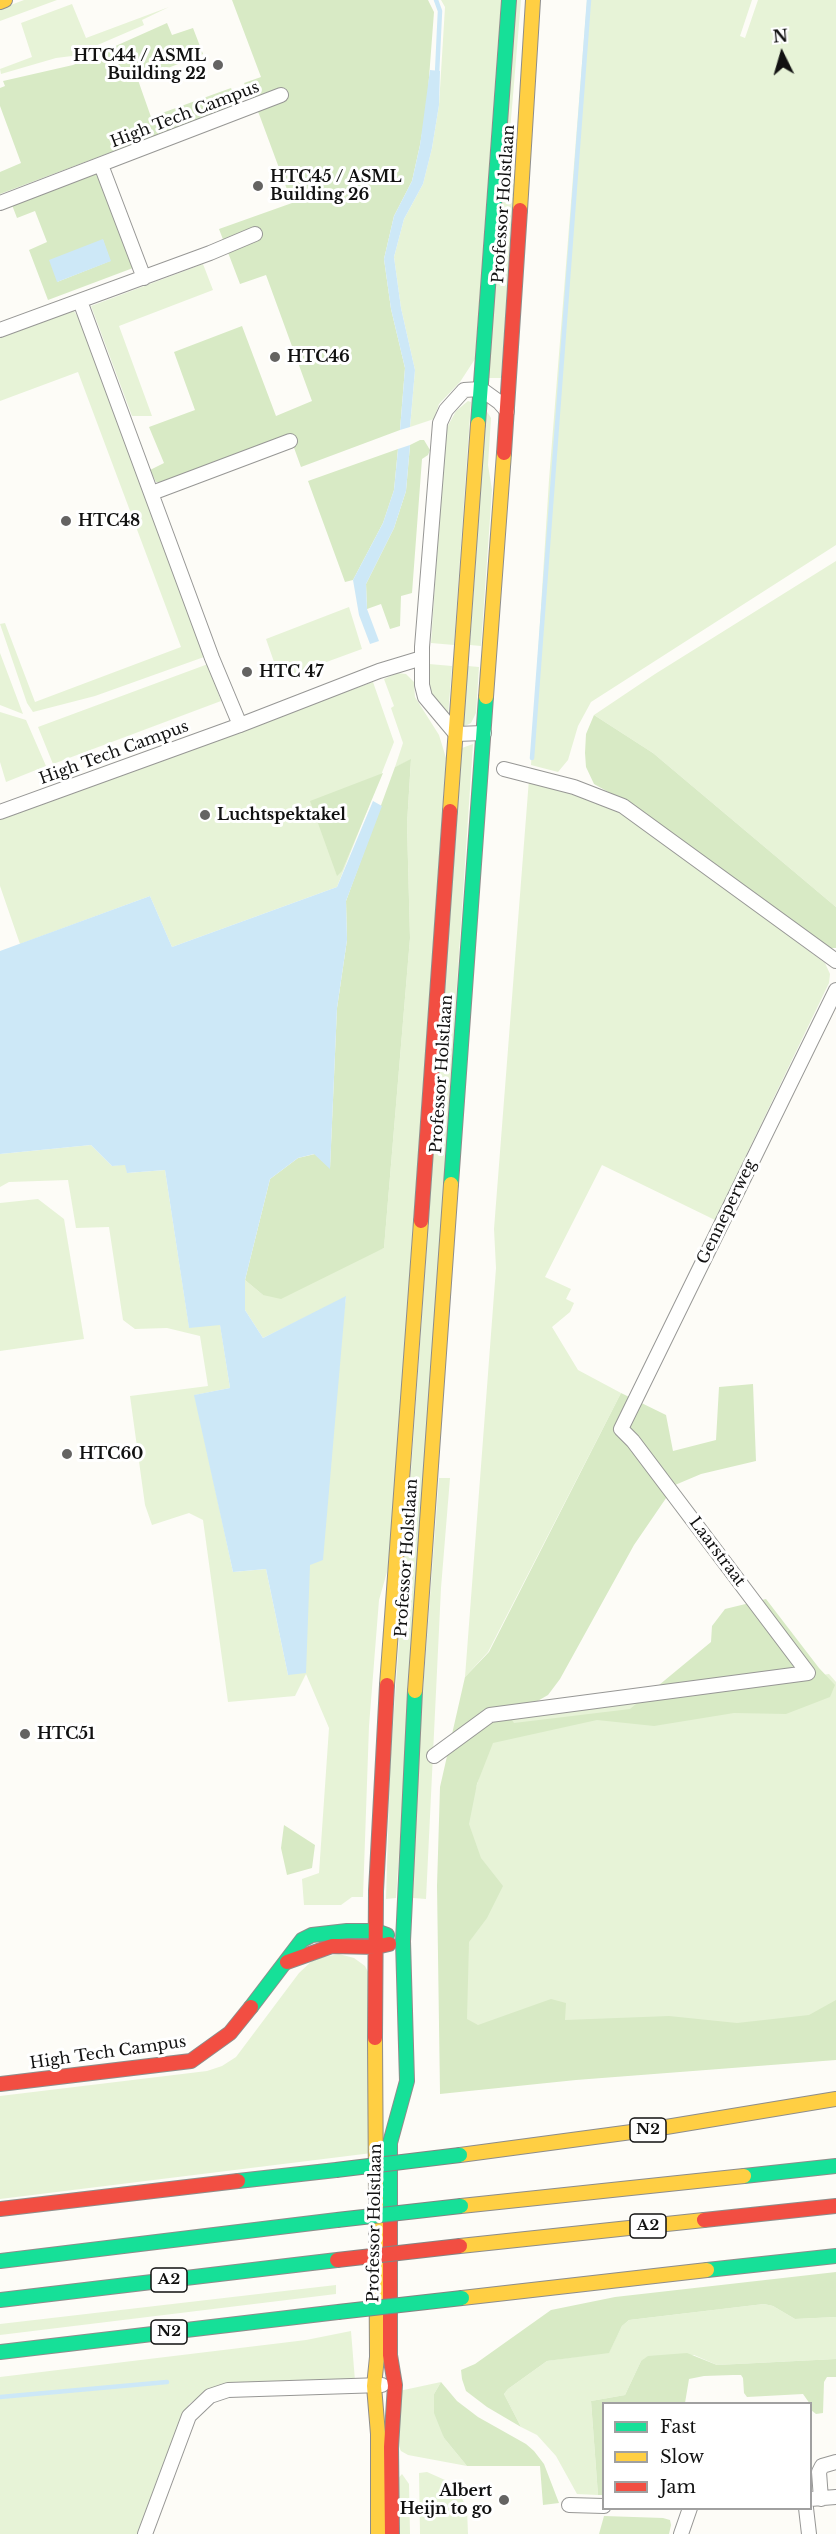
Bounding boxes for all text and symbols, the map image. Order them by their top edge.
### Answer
north arrow [752,24,812,84]
text: N [772,25,789,47]
place label: HTC44 / ASML Building 22 [73,46,206,84]
marker: HTC44 / ASML Building 22 [211,58,225,72]
street label: High Tech Campus [108,78,262,152]
street label: Professor Holstlaan [489,124,519,284]
place label: HTC45 / ASML Building 26 [270,167,402,205]
marker: HTC45 / ASML Building 26 [251,179,265,193]
place label: HTC46 [287,347,350,367]
marker: HTC46 [268,350,282,364]
place label: HTC48 [78,511,140,531]
marker: HTC48 [59,514,73,528]
place label: HTC 47 [259,662,324,682]
marker: HTC 47 [240,665,254,679]
street label: High Tech Campus [37,717,191,789]
place label: Luchtspektakel [217,805,346,825]
marker: Luchtspektakel [198,808,212,822]
street label: Professor Holstlaan [427,994,457,1154]
street label: Genneperweg [693,1157,761,1267]
place label: HTC60 [79,1444,143,1464]
marker: HTC60 [60,1447,74,1461]
street label: Professor Holstlaan [392,1478,422,1638]
street label: Laarstraat [685,1514,749,1590]
place label: HTC51 [37,1724,95,1744]
marker: HTC51 [18,1727,32,1741]
street label: High Tech Campus [29,2033,187,2073]
road number: N2 [630,2118,666,2142]
street label: Professor Holstlaan [364,2143,386,2303]
road number: A2 [630,2214,666,2238]
road number: A2 [151,2268,187,2292]
road number: N2 [151,2320,187,2344]
legend [602,2402,812,2510]
text: Fast [660,2416,696,2438]
text: Slow [660,2446,704,2468]
text: Jam [660,2476,696,2498]
place label: Albert Heijn to go [400,2481,492,2519]
marker: Albert Heijn to go [497,2493,511,2507]

